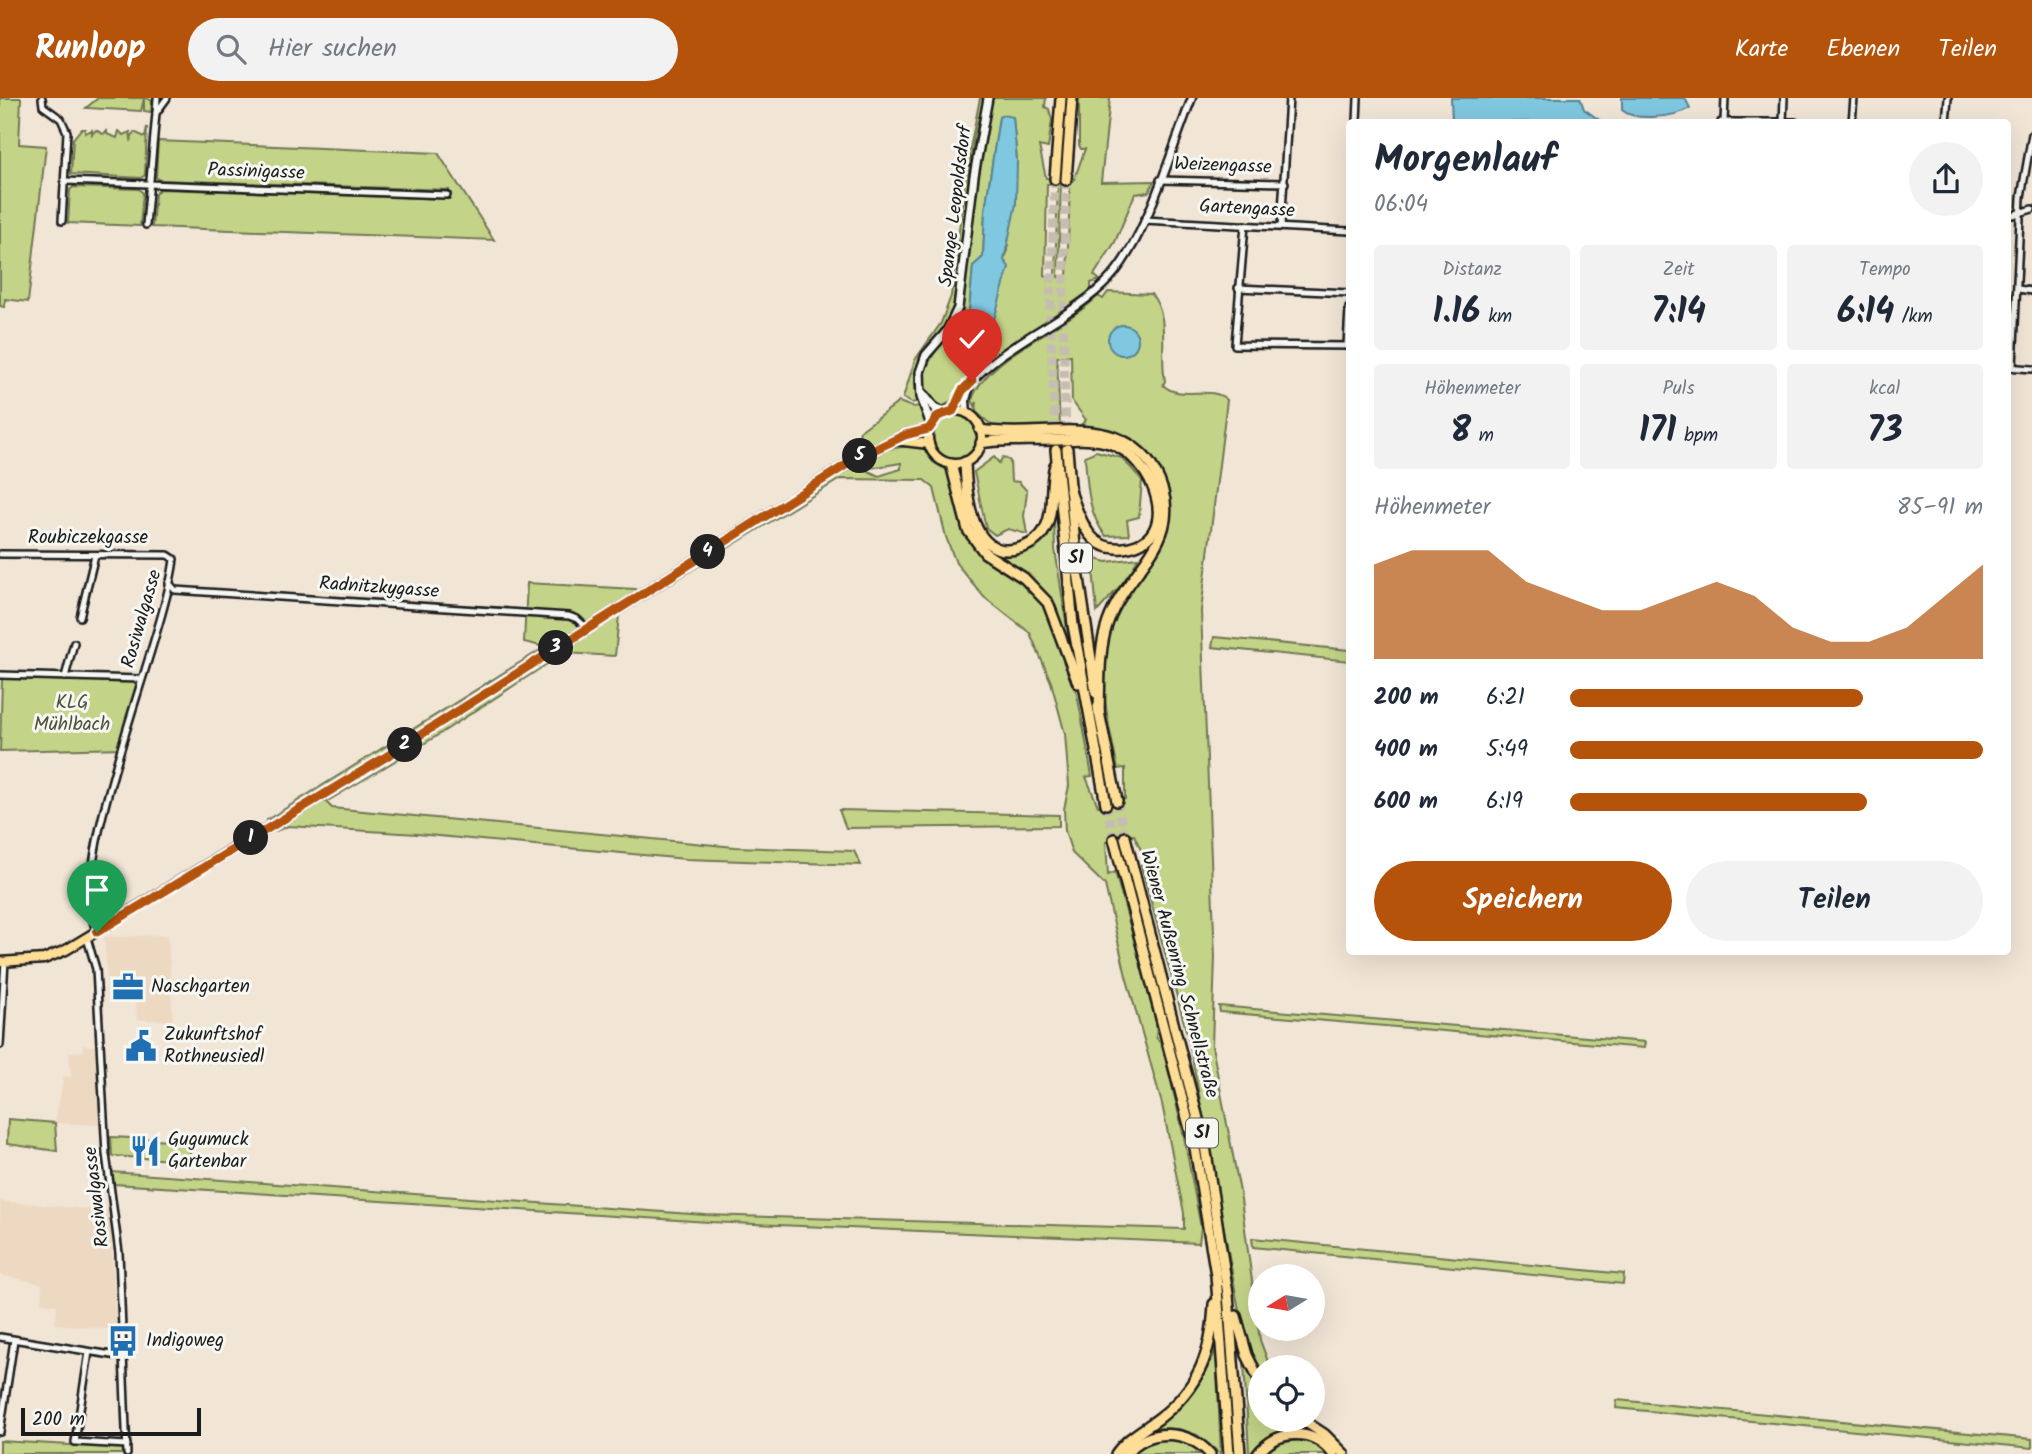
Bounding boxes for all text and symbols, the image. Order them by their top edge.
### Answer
search box [188,18,678,81]
text: Runloop [35,23,146,76]
text: Hier suchen [268,28,397,70]
icon: search [212,30,250,68]
text: Karte [1735,30,1788,69]
text: Ebenen [1826,30,1900,69]
text: Teilen [1938,30,1997,69]
street label: Spange Leopoldsdorf [931,122,981,288]
text: Morgenlauf [1374,131,1556,191]
button: share [1909,142,1983,216]
street label: Weizengasse [1174,149,1273,183]
street label: Passinigasse [207,155,306,189]
text: 06:04 [1374,187,1428,223]
street label: Gartengasse [1199,192,1296,227]
text: Distanz [1442,255,1502,285]
text: Zeit [1662,255,1695,285]
text: Tempo [1859,255,1911,285]
text: 1.16 [1432,285,1481,341]
text: 7:14 [1651,285,1706,341]
text: 6:14 [1837,285,1894,341]
text: km [1481,302,1512,332]
text: /km [1894,302,1933,332]
pin [942,309,1002,381]
icon: check [953,320,991,358]
text: Höhenmeter [1424,374,1520,404]
text: Puls [1662,374,1695,404]
text: kcal [1869,374,1900,404]
text: 8 [1450,404,1471,460]
text: 171 [1639,404,1676,460]
text: 73 [1867,404,1903,460]
text: m [1471,421,1494,451]
text: bpm [1676,421,1718,451]
pin: 5 [842,438,878,474]
text: 5 [855,440,864,470]
text: Höhenmeter [1374,490,1490,526]
text: 85–91 m [1897,490,1983,526]
street label: Roubiczekgasse [28,523,149,553]
pin: 4 [690,534,726,570]
text: 4 [702,536,713,566]
road number: S1 [1060,544,1092,572]
street label: Rosiwalgasse [114,566,171,672]
street label: Radnitzkygasse [318,569,441,607]
pin: 3 [538,630,574,666]
text: 3 [550,632,561,662]
text: 200 m [1374,680,1439,716]
text: 6:21 [1486,680,1525,716]
park label: KLG Mühlbach [34,688,110,740]
pin: 2 [388,728,422,762]
text: 2 [399,729,410,759]
text: 400 m [1374,732,1438,768]
text: 5:49 [1486,732,1528,768]
text: 600 m [1374,784,1438,820]
text: 6:19 [1486,784,1523,820]
pin: 1 [233,820,268,856]
text: 1 [248,822,253,852]
street label: Wiener Außenring Schnellstraße [1131,847,1227,1102]
pin [67,860,127,932]
button: Speichern [1374,861,1672,941]
button: Teilen [1686,861,1983,941]
icon: arrive [78,871,116,909]
office icon: Naschgarten [111,970,145,1004]
place label: Naschgarten [151,972,250,1002]
place label: Zukunftshof Rothneusiedl [164,1020,265,1072]
public building icon: Zukunftshof Rothneusiedl [124,1029,158,1063]
road number: S1 [1186,1118,1218,1148]
place label: Gugumuck Gartenbar [168,1125,249,1177]
restaurant icon: Gugumuck Gartenbar [128,1134,162,1168]
street label: Rosiwalgasse [76,1144,118,1249]
north arrow [1248,1264,1325,1340]
map controls [1248,1264,1325,1432]
bus stop icon: Indigoweg [106,1324,140,1358]
place label: Indigoweg [146,1326,224,1356]
button: locate [1248,1355,1325,1432]
scale bar [21,1405,201,1437]
text: 200 m [32,1405,85,1435]

